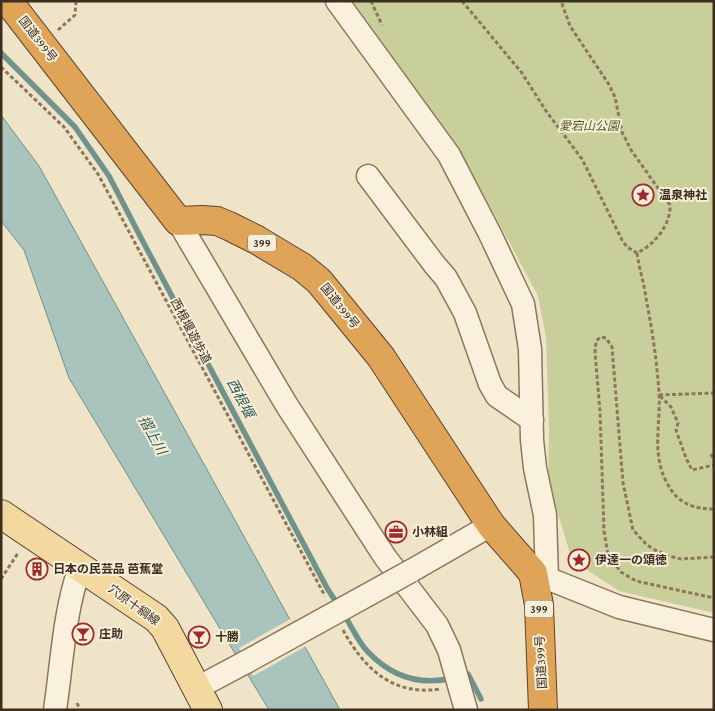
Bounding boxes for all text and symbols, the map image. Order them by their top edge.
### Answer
street label: 国道399号 [16,13,60,65]
park label: 愛宕山公園 [559,119,621,133]
place icon: 温泉神社 [631,183,655,207]
place label: 温泉神社 [659,188,707,202]
road number: 399 [248,234,276,252]
street label: 国道399号 [318,281,362,331]
street label: 西根堰遊歩道 [168,296,214,366]
water label: 西根堰 [224,376,259,423]
water label: 摺上川 [136,413,171,459]
office icon: 小林組 [384,520,408,544]
place label: 小林組 [412,525,448,539]
place icon: 伊達一の頌徳 [567,548,591,572]
place label: 伊達一の頌徳 [595,553,667,567]
building icon: 日本の民芸品 芭蕉堂 [25,557,49,581]
place label: 日本の民芸品 芭蕉堂 [53,562,163,576]
street label: 穴原十綱線 [106,582,162,628]
road number: 399 [525,600,553,618]
bar icon: 庄助 [71,622,95,646]
bar icon: 十勝 [187,625,211,649]
place label: 庄助 [99,627,123,641]
place label: 十勝 [215,630,239,644]
street label: 国道399号 [533,635,549,689]

